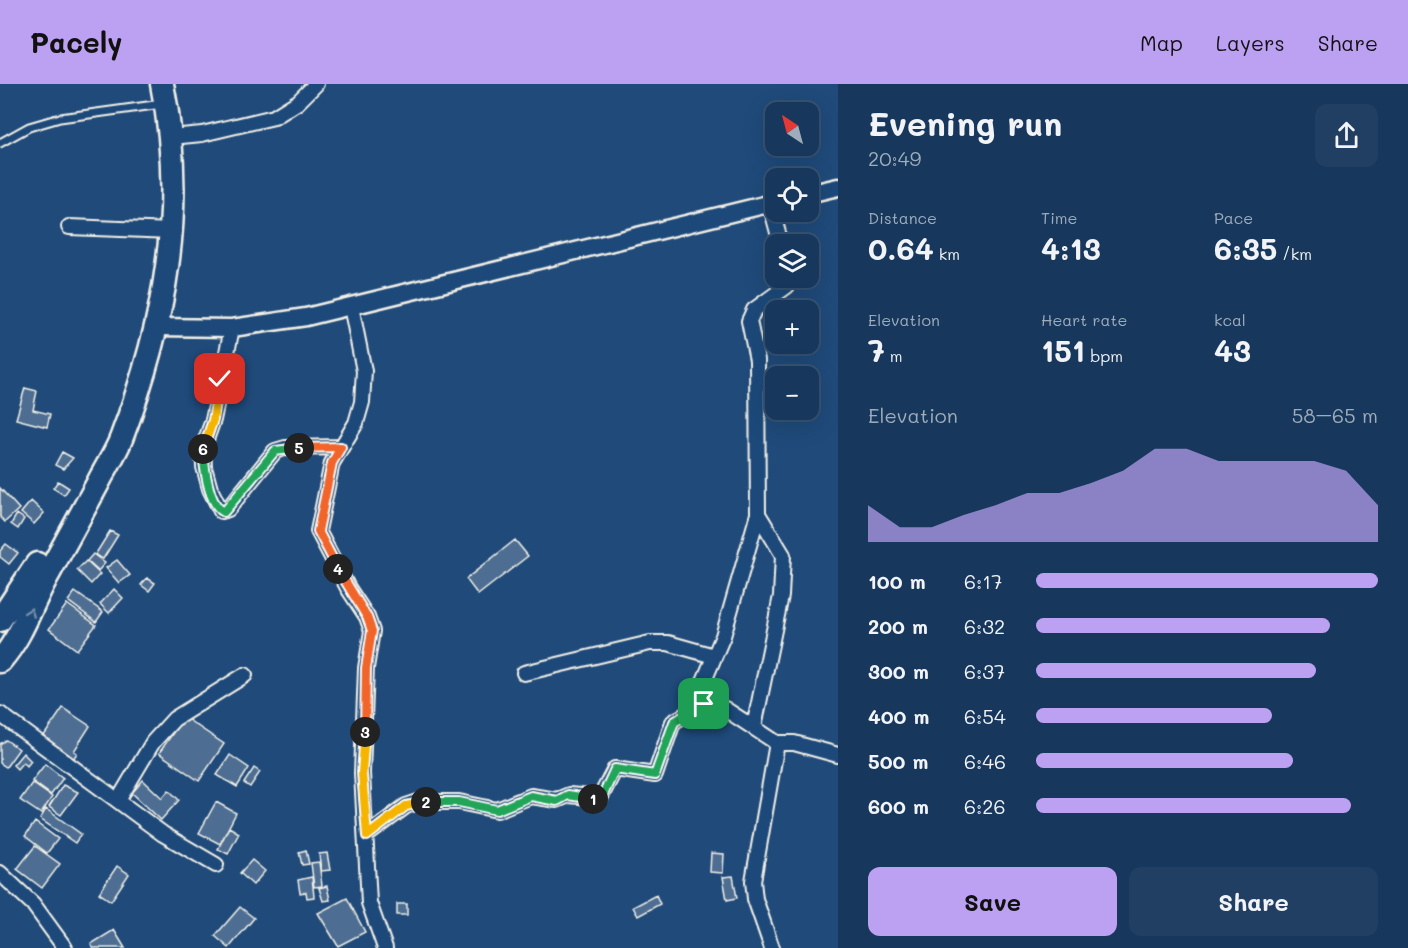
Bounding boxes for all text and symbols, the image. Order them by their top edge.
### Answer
text: Pacely [30,24,122,60]
text: Map [1140,29,1183,56]
text: Layers [1216,29,1285,56]
text: Share [1318,29,1378,56]
text: Evening run [868,101,1062,144]
north arrow [765,102,819,156]
map controls [765,102,819,420]
button: share [1315,104,1378,167]
text: 20:49 [868,145,921,171]
button: locate [765,168,819,222]
text: Distance [868,207,937,228]
text: Time [1041,207,1077,228]
text: Pace [1214,207,1253,228]
text: 0.64 [868,228,934,268]
text: 4:13 [1041,228,1101,268]
text: 6:35 [1214,228,1277,268]
button: layers [765,234,819,288]
text: km [934,243,960,264]
text: /km [1277,243,1312,264]
button: + [765,300,819,354]
text: Elevation [868,309,940,330]
text: Heart rate [1041,309,1127,330]
text: kcal [1214,309,1246,330]
text: 7 [868,330,885,370]
text: 151 [1041,330,1085,370]
text: 43 [1214,330,1251,370]
text: m [885,345,903,366]
text: bpm [1085,345,1123,366]
pin [194,353,245,404]
icon: check [203,362,236,395]
button: − [765,366,819,420]
text: Elevation [868,402,958,428]
text: 58–65 m [1292,402,1378,428]
pin: 5 [284,433,314,463]
pin: 6 [188,434,218,464]
text: 5 [294,437,304,458]
text: 6 [198,438,208,459]
pin: 4 [323,554,353,584]
text: 4 [333,558,343,579]
text: 100 m [868,568,926,594]
text: 6:17 [964,568,1002,594]
one-way arrow [23,607,36,618]
text: 200 m [868,613,928,639]
text: 6:32 [964,613,1005,639]
text: 300 m [868,658,929,684]
text: 6:37 [964,658,1005,684]
pin [678,678,729,729]
icon: arrive [687,687,720,720]
text: 400 m [868,703,929,729]
text: 6:54 [964,703,1006,729]
pin: 3 [350,717,380,747]
text: 3 [360,721,370,742]
text: 500 m [868,748,928,774]
text: 6:46 [964,748,1006,774]
pin: 1 [578,784,608,814]
pin: 2 [411,787,441,817]
text: 1 [589,788,597,809]
text: 2 [422,791,430,812]
text: 600 m [868,793,929,819]
text: 6:26 [964,793,1006,819]
button: Save [868,867,1117,936]
button: Share [1129,867,1378,936]

